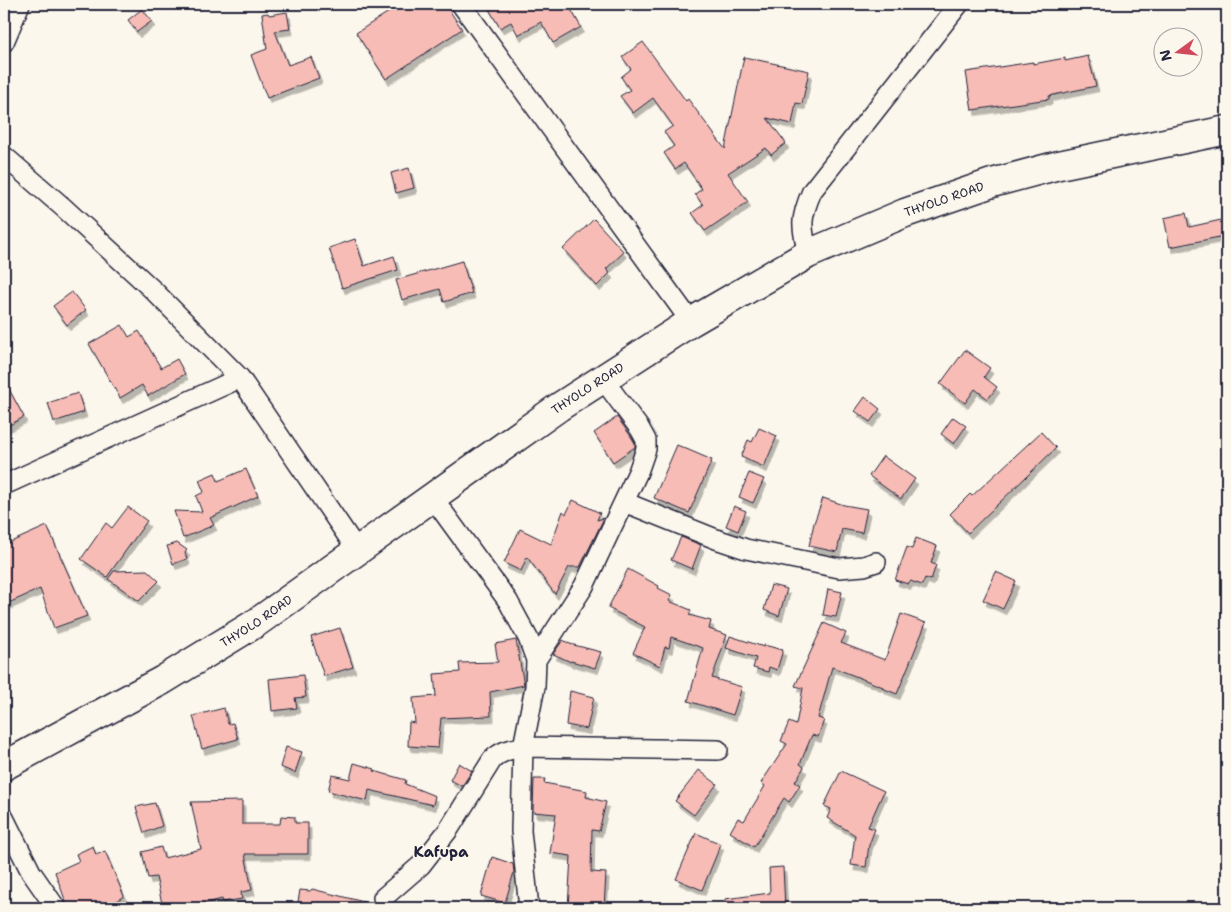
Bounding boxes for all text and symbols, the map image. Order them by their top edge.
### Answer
north arrow [1154,28,1204,78]
text: N [1155,48,1176,63]
street label: THYOLO ROAD [902,178,986,221]
street label: THYOLO ROAD [548,359,627,418]
street label: THYOLO ROAD [217,592,296,651]
district label: Kafupa [414,842,469,862]

